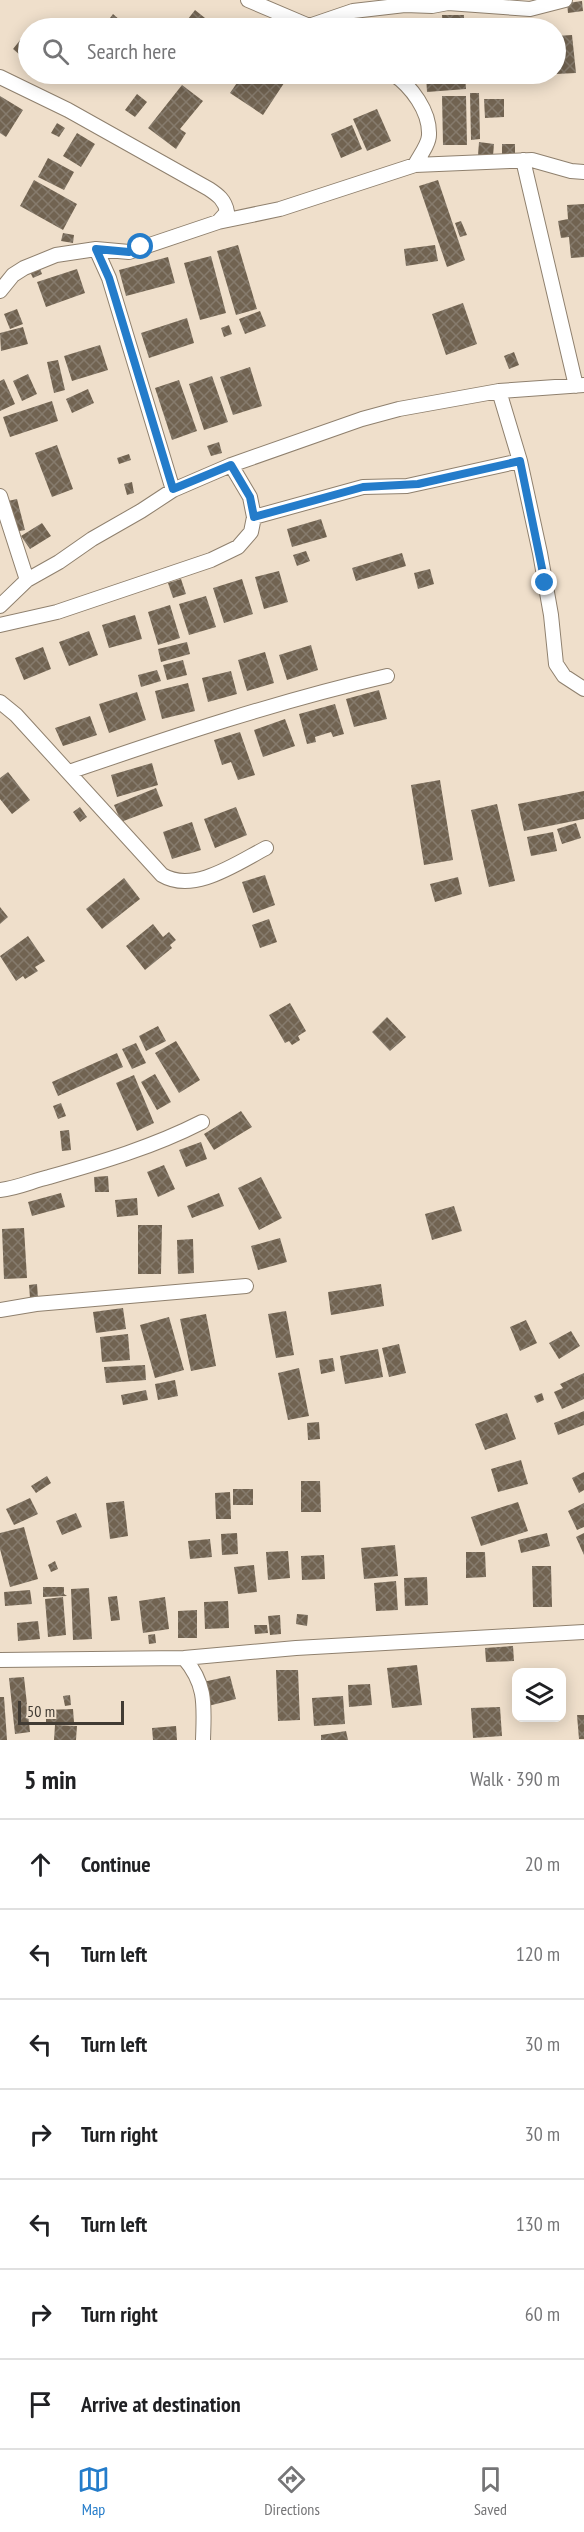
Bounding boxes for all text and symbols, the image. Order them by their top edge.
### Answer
search box [18,18,566,84]
icon: search [39,35,72,68]
text: Search here [87,37,176,65]
route start [127,233,153,259]
route end [531,569,557,595]
map controls [512,1668,566,1722]
button: layers [512,1668,566,1722]
scale bar [18,1698,124,1726]
text: 50 m [27,1701,55,1721]
text: 5 min [24,1763,77,1796]
text: Walk · 390 m [470,1766,560,1792]
icon: ahead [24,1848,57,1881]
text: Continue [81,1850,151,1878]
text: 20 m [525,1851,560,1877]
icon: left [24,1938,57,1971]
text: Turn left [81,1940,147,1968]
text: 120 m [516,1941,560,1967]
icon: left [24,2028,57,2061]
text: Turn left [81,2030,147,2058]
text: 30 m [525,2031,560,2057]
icon: right [24,2118,57,2151]
text: Turn right [81,2120,158,2148]
text: 30 m [525,2121,560,2147]
icon: left [24,2208,57,2241]
text: Turn left [81,2210,147,2238]
text: 130 m [516,2211,560,2237]
icon: right [24,2298,57,2331]
text: Turn right [81,2300,158,2328]
text: 60 m [525,2301,560,2327]
icon: arrive [24,2388,57,2421]
text: Arrive at destination [81,2390,241,2418]
tab: Map [77,2463,110,2519]
tab: Directions [264,2463,320,2519]
tab: Saved [474,2463,507,2519]

